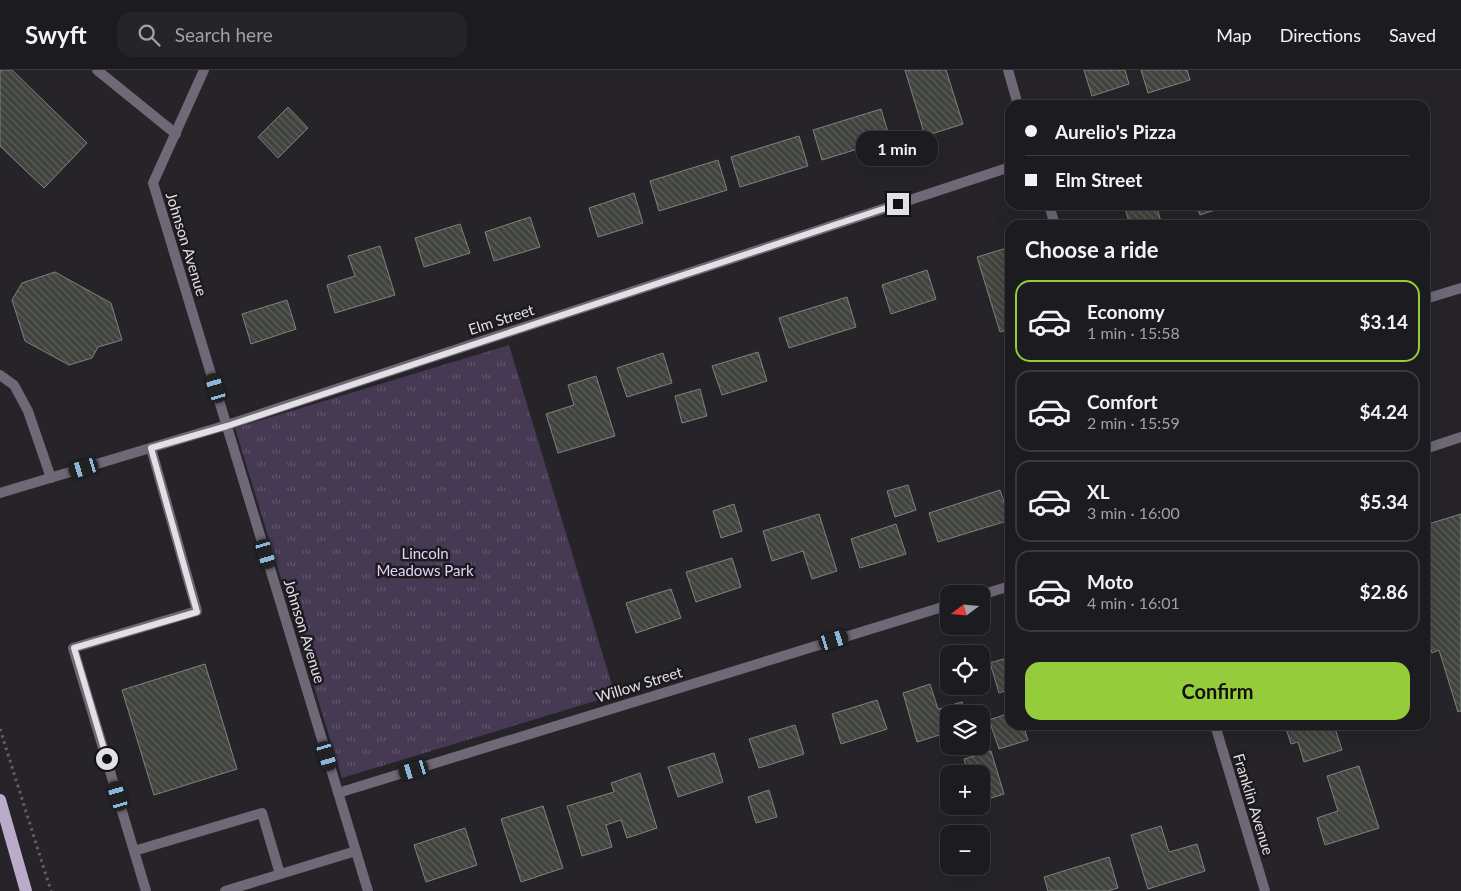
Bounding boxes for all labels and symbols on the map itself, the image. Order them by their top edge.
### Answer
callout: 1 min [857,132,939,166]
street label: Johnson Avenue [163,190,211,298]
route end [887,193,909,215]
street label: Elm Street [466,300,537,338]
car [204,371,227,405]
car [67,456,100,480]
car [254,537,277,571]
park label: Lincoln Meadows Park [376,544,474,579]
street label: Johnson Avenue [281,577,329,685]
north arrow [940,585,990,635]
car [817,628,850,652]
street label: Willow Street [594,662,685,706]
car [315,739,338,773]
route start [96,748,118,770]
street label: Franklin Avenue [1230,751,1278,857]
car [397,758,430,782]
car [106,779,129,813]

